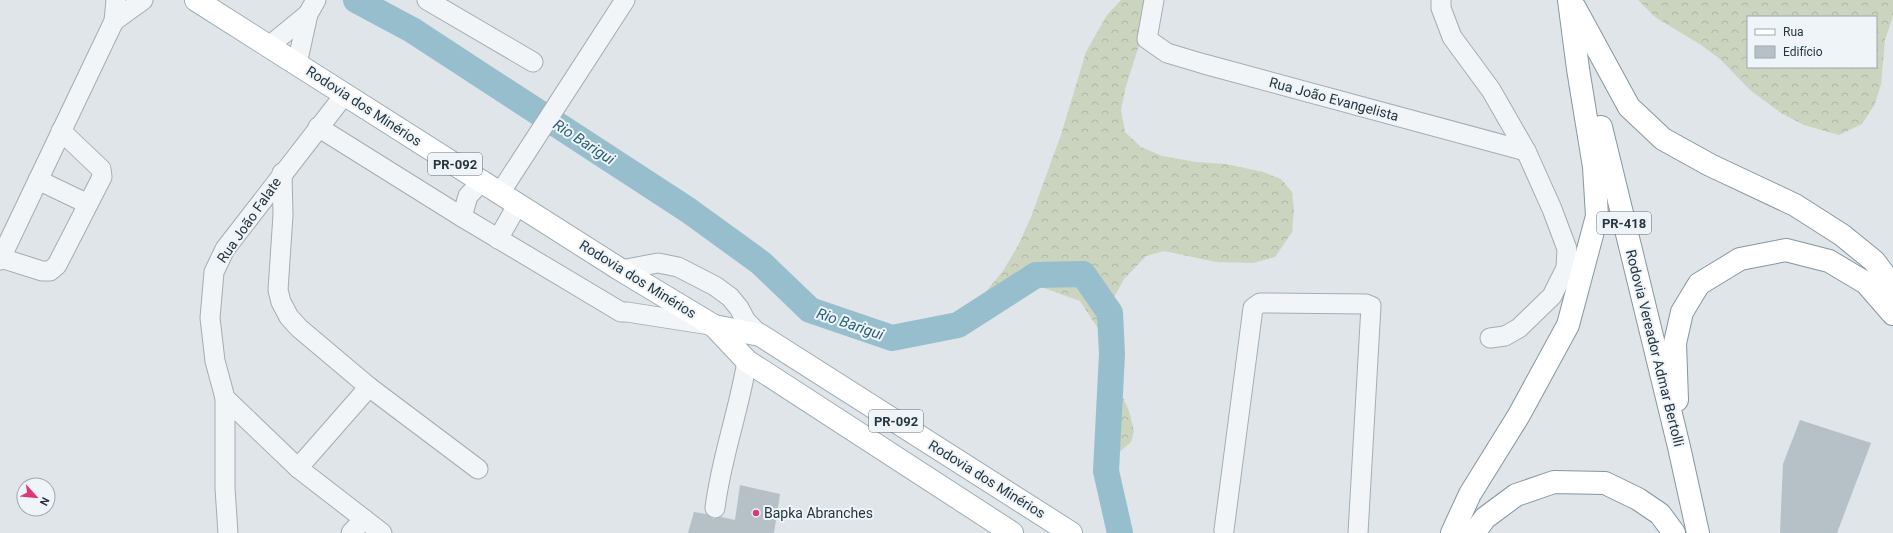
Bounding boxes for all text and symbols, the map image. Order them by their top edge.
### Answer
legend [1747,16,1877,68]
text: Rua [1783,25,1804,39]
text: Edifício [1783,45,1823,59]
street label: Rodovia dos Minérios [303,63,425,149]
street label: Rua João Evangelista [1267,74,1401,124]
water label: Rio Barigui [550,115,619,169]
road number: PR-092 [428,153,482,175]
street label: Rua João Falate [214,174,284,266]
road number: PR-418 [1597,212,1651,234]
street label: Rodovia dos Minérios [577,237,699,321]
street label: Rodovia Vereador Admar Bertolli [1623,248,1687,448]
water label: Rio Barigui [814,304,886,344]
road number: PR-092 [869,410,923,432]
street label: Rodovia dos Minérios [926,437,1048,521]
north arrow [16,477,56,517]
text: N [37,495,52,508]
place label: Bapka Abranches [764,505,873,521]
marker: Bapka Abranches [751,508,761,518]

